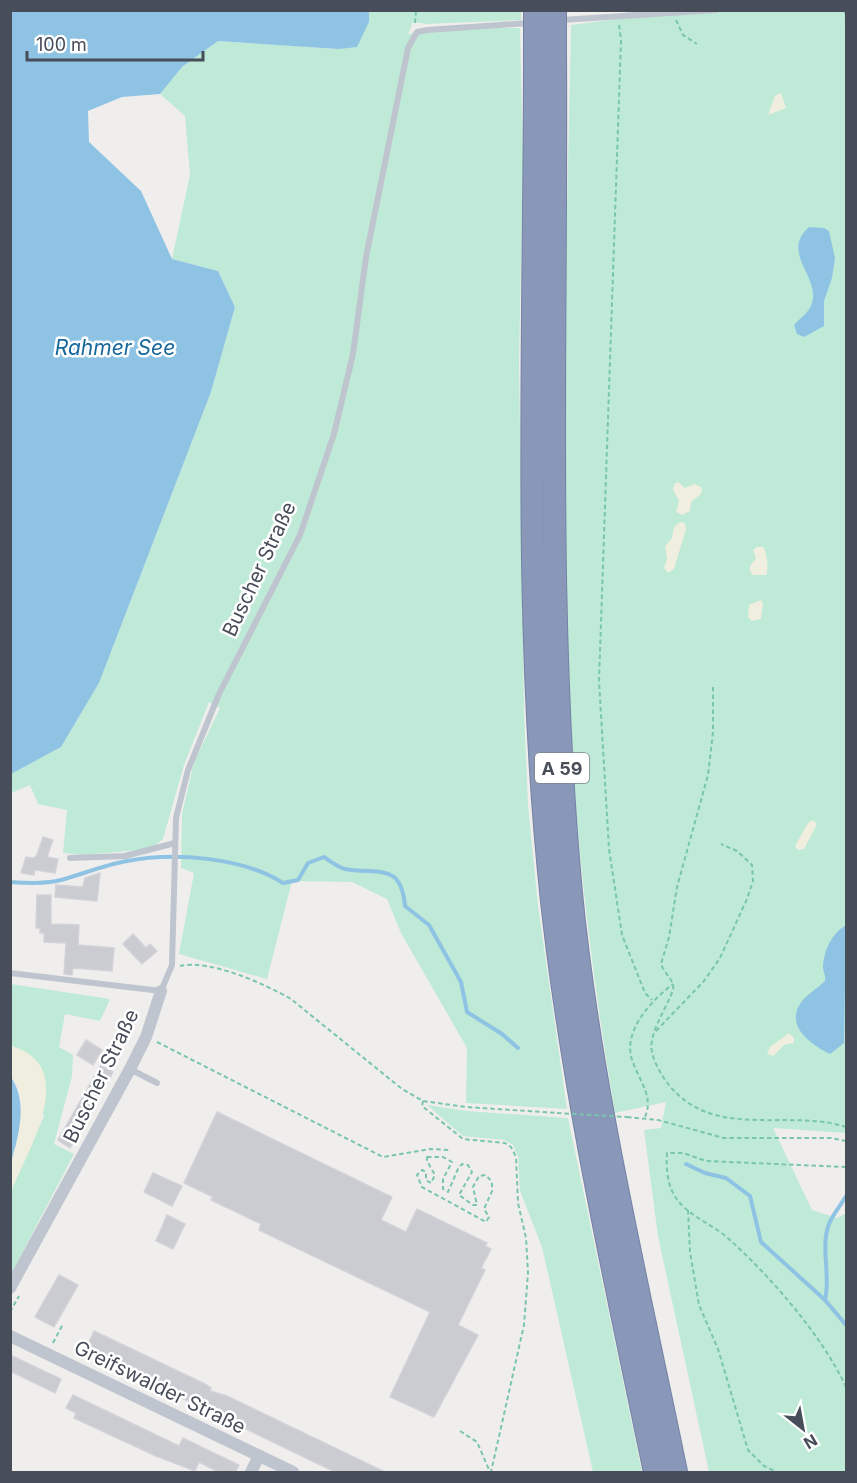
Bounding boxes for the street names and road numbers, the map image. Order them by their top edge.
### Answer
street label: Buscher Straße [217,498,301,640]
road number: A 59 [535,753,589,783]
street label: Buscher Straße [58,1005,144,1147]
street label: Greifswalder Straße [70,1335,250,1439]

